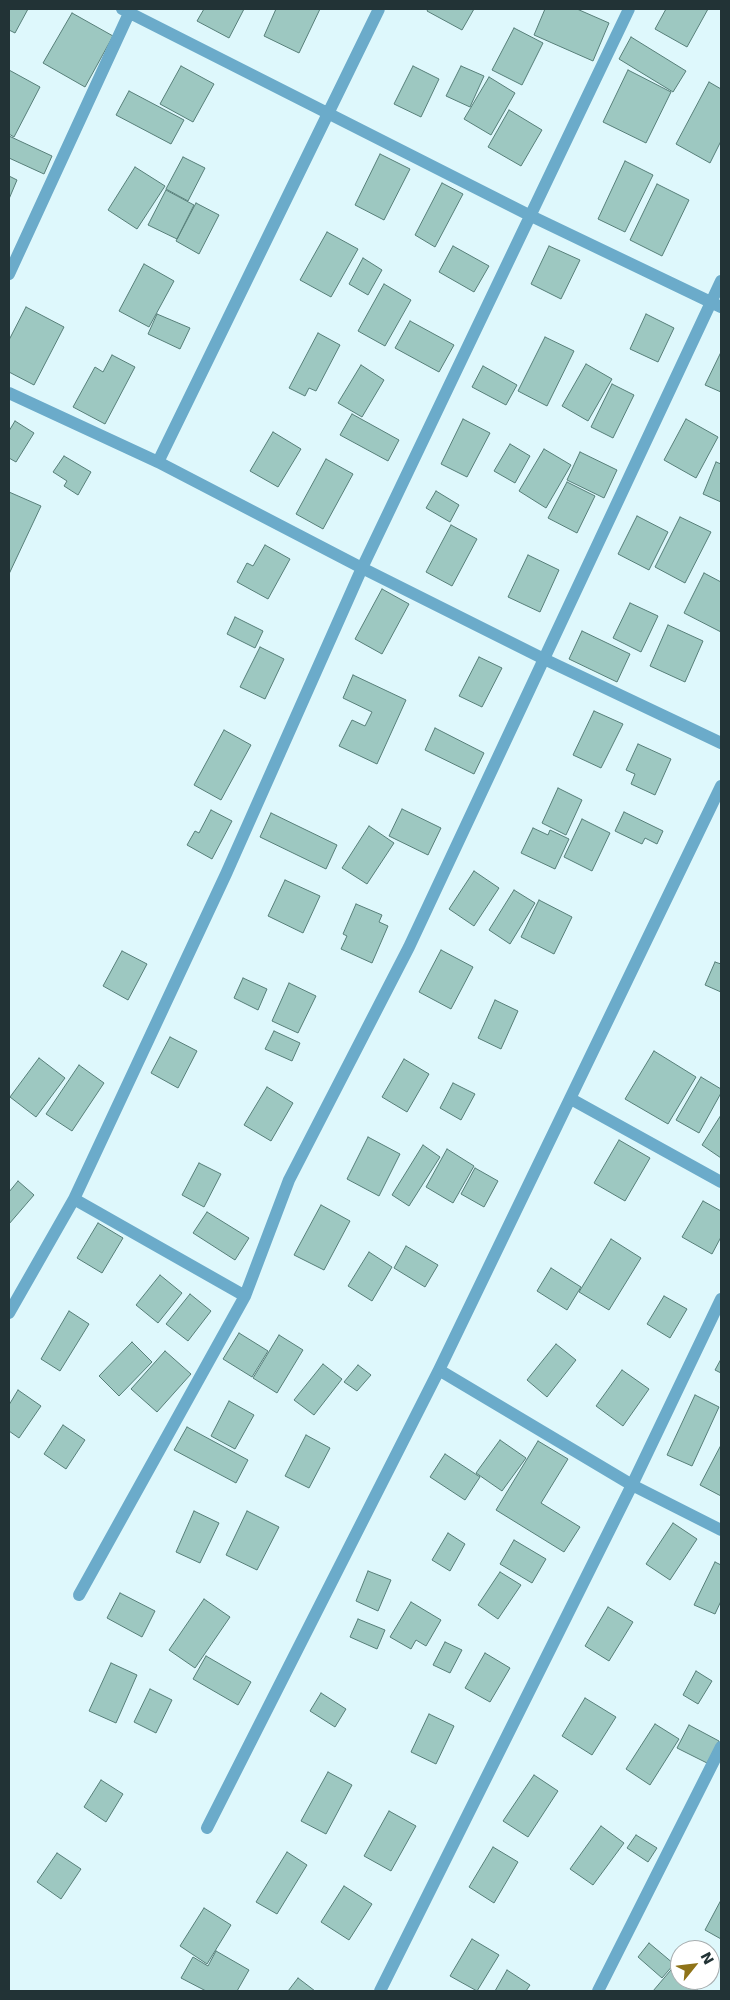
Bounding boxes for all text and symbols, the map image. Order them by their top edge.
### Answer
north arrow [670,1940,720,1990]
text: N [697,1949,717,1967]

